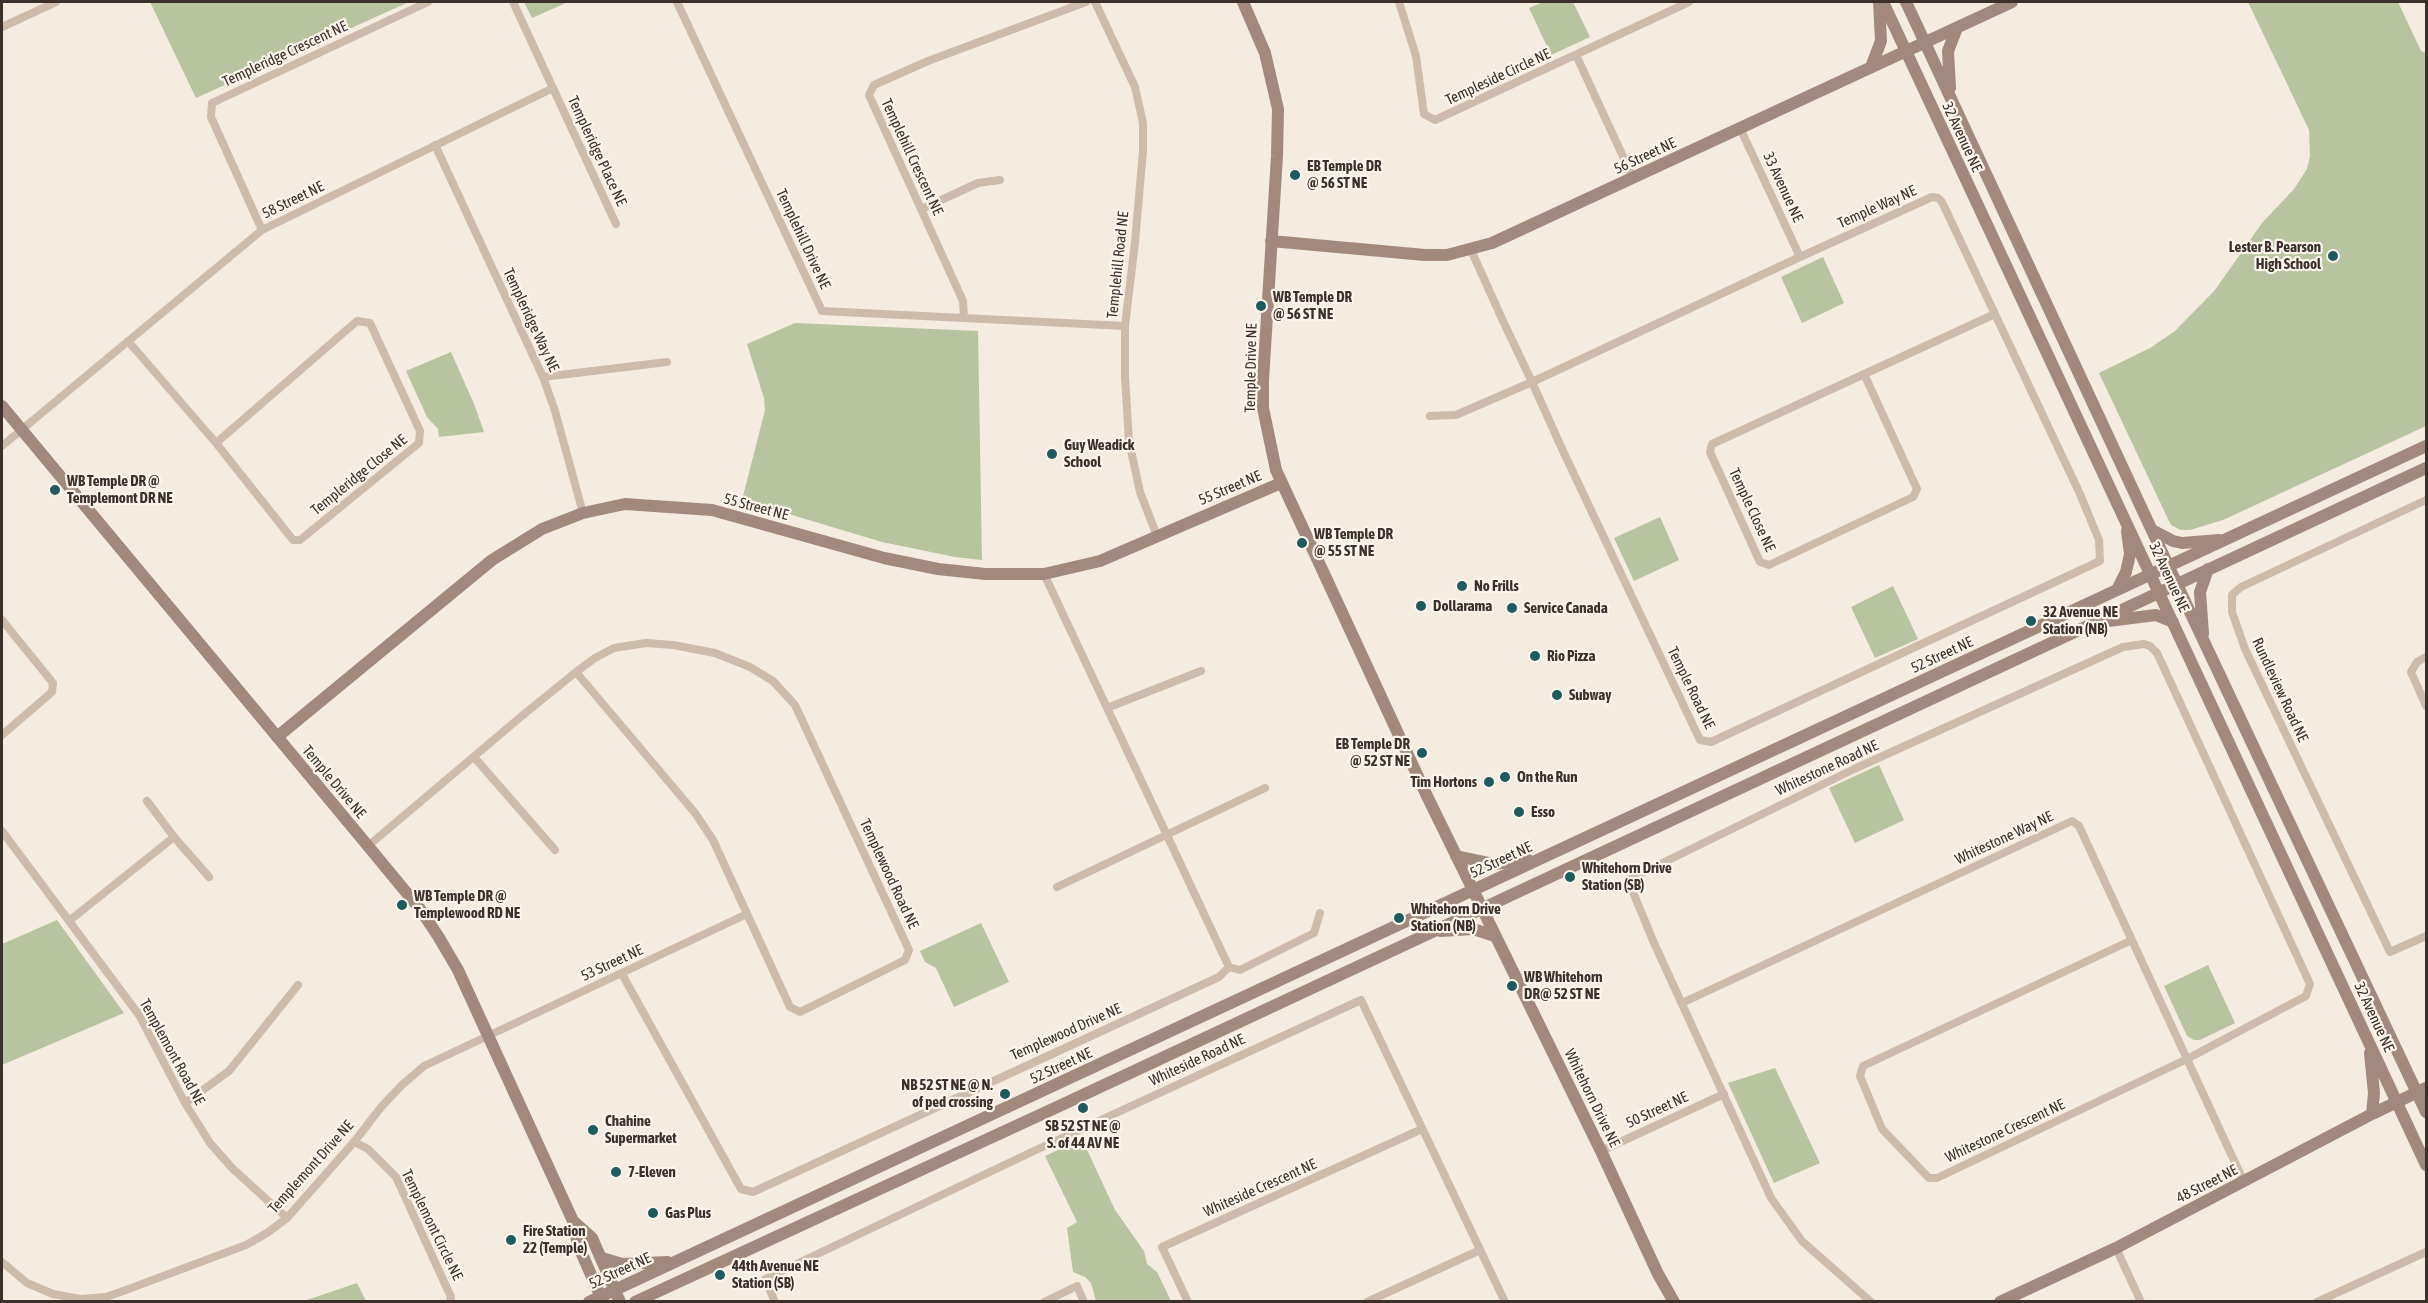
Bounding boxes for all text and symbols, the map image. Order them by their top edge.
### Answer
street label: Templeridge Crescent NE [220,17,350,91]
street label: Templeside Circle NE [1443,45,1553,109]
street label: Templeridge Place NE [564,93,630,209]
street label: Templehill Crescent NE [877,96,947,218]
street label: 32 Avenue NE [1938,99,1986,175]
street label: 56 Street NE [1611,134,1679,178]
street label: 33 Avenue NE [1759,149,1807,225]
place label: EB Temple DR @ 56 ST NE [1307,157,1382,192]
marker: EB Temple DR @ 56 ST NE [1288,168,1302,182]
street label: 58 Street NE [259,177,327,223]
street label: Temple Way NE [1835,182,1919,232]
street label: Templehill Drive NE [772,186,834,292]
street label: Templehill Road NE [1103,211,1133,319]
place label: Lester B. Pearson High School [2229,238,2321,273]
marker: Lester B. Pearson High School [2326,249,2340,263]
street label: Templeridge Way NE [499,265,563,375]
place label: WB Temple DR @ 56 ST NE [1273,288,1352,323]
marker: WB Temple DR @ 56 ST NE [1254,299,1268,313]
street label: Temple Drive NE [1241,323,1261,413]
street label: Templeridge Close NE [307,431,411,519]
place label: Guy Weadick School [1064,436,1134,471]
marker: Guy Weadick School [1045,447,1059,461]
street label: Temple Close NE [1725,465,1779,555]
street label: 55 Street NE [1196,467,1264,509]
place label: WB Temple DR @ Templemont DR NE [67,472,173,507]
marker: WB Temple DR @ Templemont DR NE [48,483,62,497]
street label: 55 Street NE [722,490,790,524]
place label: WB Temple DR @ 55 ST NE [1314,525,1393,560]
marker: WB Temple DR @ 55 ST NE [1295,536,1309,550]
street label: 32 Avenue NE [2145,539,2193,615]
place label: No Frills [1474,577,1519,595]
marker: No Frills [1455,579,1469,593]
place label: Dollarama [1433,597,1492,615]
marker: Dollarama [1414,599,1428,613]
place label: Service Canada [1524,599,1608,617]
marker: Service Canada [1505,601,1519,615]
place label: 32 Avenue NE Station (NB) [2043,603,2118,638]
marker: 32 Avenue NE Station (NB) [2024,614,2038,628]
street label: 52 Street NE [1908,633,1976,677]
street label: Rundleview Road NE [2248,635,2312,745]
street label: Temple Road NE [1663,644,1719,732]
place label: Rio Pizza [1547,647,1595,665]
marker: Rio Pizza [1528,649,1542,663]
place label: Subway [1569,686,1611,704]
marker: Subway [1550,688,1564,702]
place label: EB Temple DR @ 52 ST NE [1335,735,1410,770]
street label: Whitestone Road NE [1773,736,1881,800]
street label: Temple Drive NE [298,742,370,822]
marker: EB Temple DR @ 52 ST NE [1415,746,1429,760]
place label: On the Run [1517,768,1578,786]
marker: On the Run [1498,770,1512,784]
place label: Tim Hortons [1411,773,1477,791]
marker: Tim Hortons [1482,775,1496,789]
place label: Esso [1531,803,1555,821]
marker: Esso [1512,805,1526,819]
street label: Whitestone Way NE [1952,807,2056,869]
street label: Templewood Road NE [856,816,922,932]
street label: 52 Street NE [1467,838,1535,882]
place label: Whitehorn Drive Station (SB) [1582,859,1672,894]
marker: Whitehorn Drive Station (SB) [1563,870,1577,884]
place label: WB Temple DR @ Templewood RD NE [414,887,520,922]
marker: WB Temple DR @ Templewood RD NE [395,898,409,912]
place label: Whitehorn Drive Station (NB) [1411,900,1501,935]
marker: Whitehorn Drive Station (NB) [1392,911,1406,925]
street label: 53 Street NE [578,941,646,985]
place label: WB Whitehorn DR@ 52 ST NE [1524,968,1603,1003]
marker: WB Whitehorn DR@ 52 ST NE [1505,979,1519,993]
street label: 32 Avenue NE [2350,979,2398,1055]
street label: Templemont Road NE [135,996,209,1108]
street label: Templewood Drive NE [1008,1000,1124,1064]
street label: Whiteside Road NE [1146,1030,1248,1090]
street label: 52 Street NE [1027,1044,1095,1088]
street label: Whitehorn Drive NE [1560,1046,1624,1150]
place label: NB 52 ST NE @ N. of ped crossing [901,1076,993,1111]
marker: NB 52 ST NE @ N. of ped crossing [998,1087,1012,1101]
street label: 50 Street NE [1623,1088,1691,1132]
street label: Whitestone Crescent NE [1942,1095,2068,1167]
marker: SB 52 ST NE @ S. of 44 AV NE [1076,1101,1090,1115]
place label: Chahine Supermarket [605,1112,677,1147]
street label: Templemont Drive NE [265,1117,357,1217]
place label: SB 52 ST NE @ S. of 44 AV NE [1045,1117,1121,1152]
marker: Chahine Supermarket [586,1123,600,1137]
street label: Whiteside Crescent NE [1201,1155,1319,1221]
street label: 48 Street NE [2173,1161,2241,1207]
place label: 7-Eleven [628,1163,676,1181]
marker: 7-Eleven [609,1165,623,1179]
street label: Templemont Circle NE [397,1167,467,1283]
place label: Gas Plus [665,1204,711,1222]
marker: Gas Plus [646,1206,660,1220]
place label: Fire Station 22 (Temple) [523,1222,587,1257]
marker: Fire Station 22 (Temple) [504,1233,518,1247]
street label: 52 Street NE [586,1249,654,1293]
place label: 44th Avenue NE Station (SB) [732,1257,819,1292]
marker: 44th Avenue NE Station (SB) [713,1268,727,1282]

